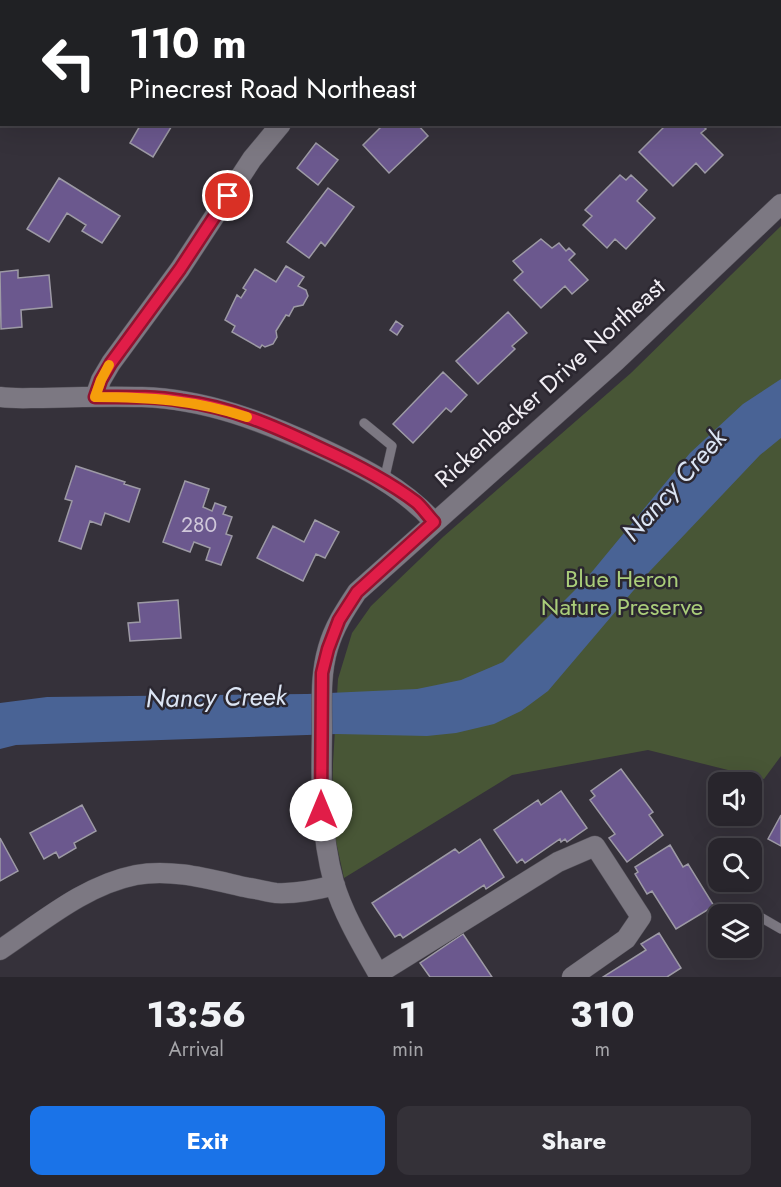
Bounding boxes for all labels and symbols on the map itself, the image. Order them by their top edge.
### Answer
pin [202,170,253,221]
street label: Rickenbacker Drive Northeast [427,269,673,496]
water label: Nancy Creek [613,419,736,550]
house number: 280 [181,510,217,540]
park label: Blue Heron Nature Preserve [541,561,703,624]
water label: Nancy Creek [145,677,289,717]
position arrow [289,778,353,842]

